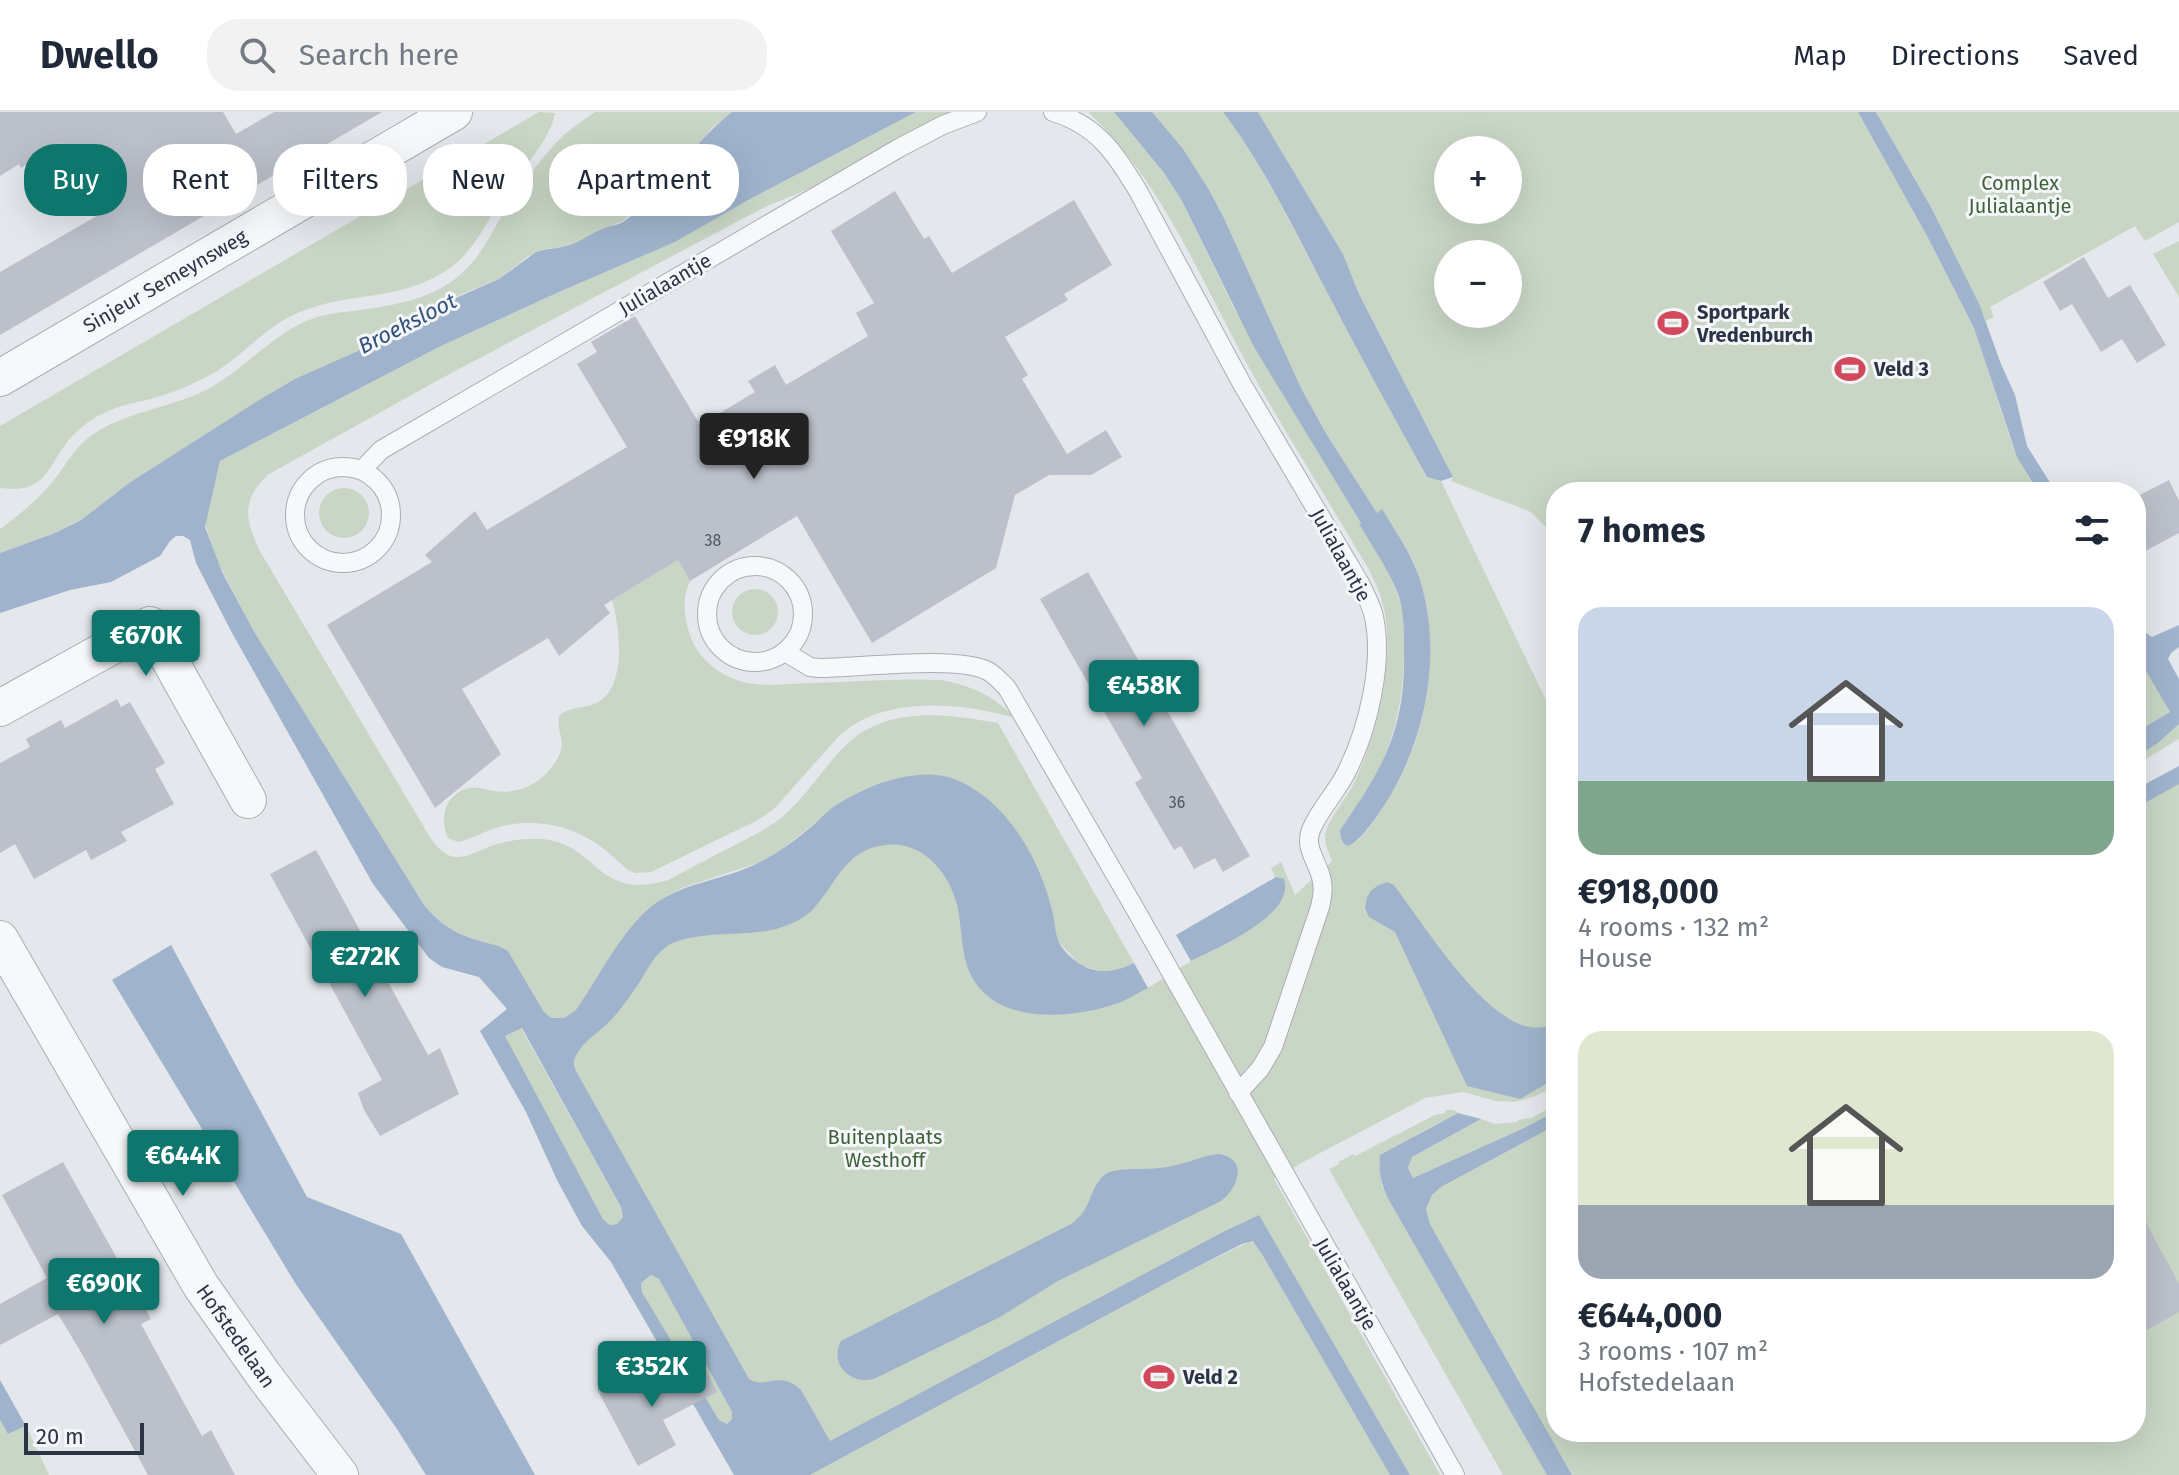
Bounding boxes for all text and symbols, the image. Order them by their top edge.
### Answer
search box [207,19,767,91]
text: Dwello [40,32,159,78]
icon: search [235,33,279,77]
text: Search here [299,37,459,73]
text: Map [1793,39,1847,72]
text: Directions [1891,39,2019,72]
text: Saved [2063,39,2139,72]
map controls [1434,136,1522,328]
button: + [1434,136,1522,224]
chip: Buy [24,144,127,216]
chip: Rent [143,144,257,216]
chip: Filters [273,144,407,216]
chip: New [423,144,533,216]
chip: Apartment [549,144,739,216]
park label: Complex Julialaantje [1969,171,2071,218]
street label: Sinjeur Semeynsweg [79,224,252,338]
button: − [1434,240,1522,328]
street label: Julialaantje [614,248,716,320]
water label: Broeksloot [354,287,461,360]
place label: Sportpark Vredenburch [1696,300,1813,347]
sports icon: Sportpark Vredenburch [1656,306,1690,340]
sports icon: Veld 3 [1833,352,1867,386]
place label: Veld 3 [1873,357,1929,381]
pin: €918K [698,413,810,481]
text: €918K [718,423,790,454]
street label: Julialaantje [1306,504,1376,606]
icon: filters [2070,508,2114,552]
text: 7 homes [1578,510,1705,551]
house number: 38 [705,531,722,550]
pin: €670K [90,610,202,678]
text: €670K [110,620,182,651]
icon: home [1774,659,1918,803]
pin: €458K [1088,660,1200,728]
text: €458K [1107,670,1181,701]
house number: 36 [1169,793,1185,812]
text: €918,000 [1578,871,1719,912]
text: 4 rooms · 132 m² [1578,912,1769,943]
pin: €272K [309,931,421,999]
text: €272K [330,941,400,972]
text: House [1578,943,1652,974]
icon: home [1774,1083,1918,1227]
park label: Buitenplaats Westhoff [828,1125,942,1172]
pin: €644K [127,1130,239,1198]
text: €644K [145,1140,221,1171]
street label: Julialaantje [1310,1233,1382,1335]
pin: €690K [48,1258,160,1326]
text: €690K [66,1268,142,1299]
street label: Hofstedelaan [191,1280,281,1392]
text: €644,000 [1578,1295,1722,1336]
text: 3 rooms · 107 m² [1578,1336,1768,1367]
pin: €352K [596,1341,708,1409]
text: €352K [616,1351,688,1382]
sports icon: Veld 2 [1142,1360,1176,1394]
place label: Veld 2 [1182,1365,1238,1389]
text: Hofstedelaan [1578,1367,1735,1398]
scale bar [24,1419,144,1455]
text: 20 m [36,1423,84,1450]

